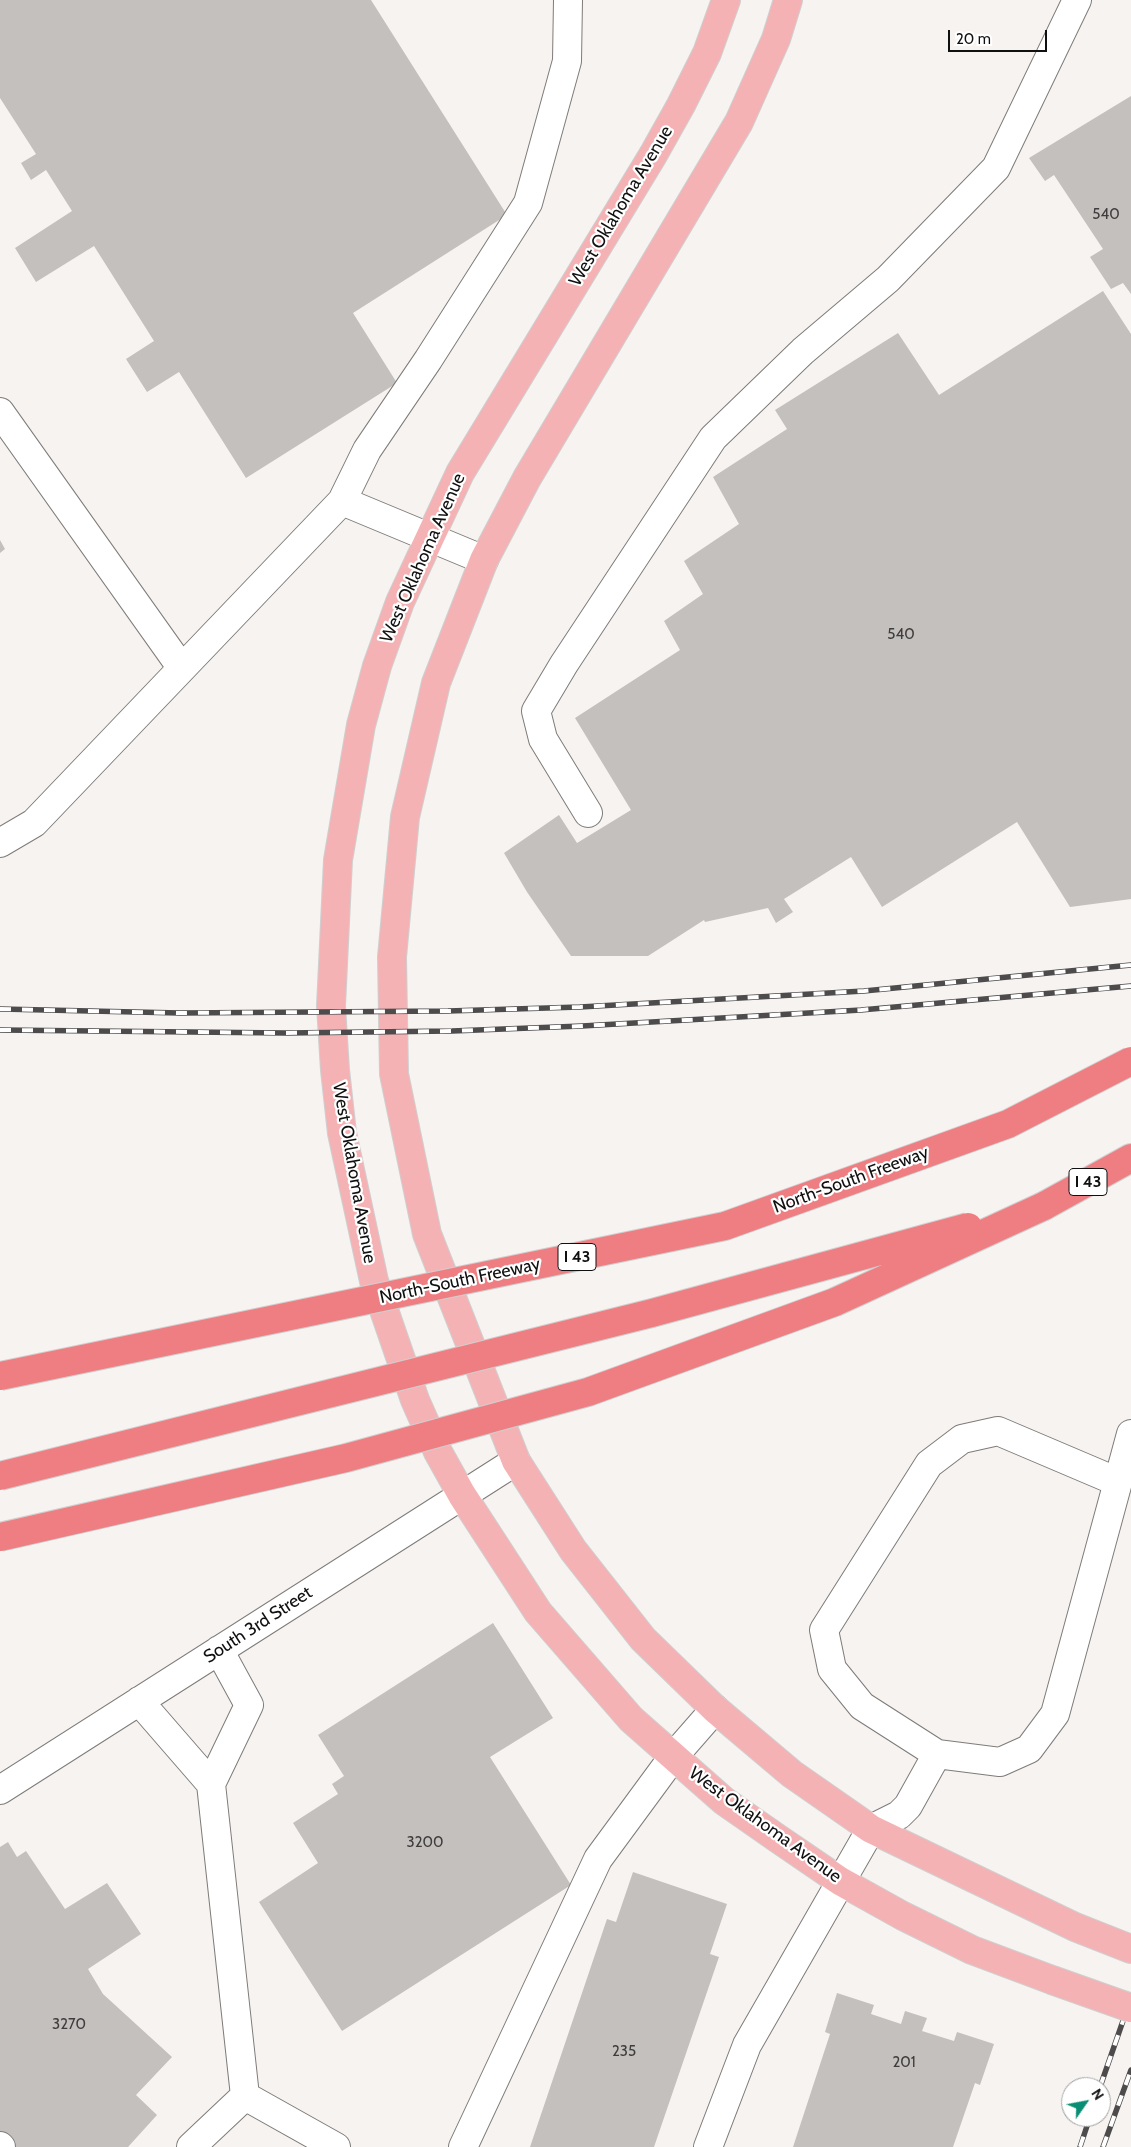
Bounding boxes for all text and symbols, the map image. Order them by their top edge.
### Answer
scale bar [951,20,1050,52]
text: 20 m [956,30,991,48]
street label: West Oklahoma Avenue [565,122,677,290]
house number: 540 [1092,206,1120,224]
street label: West Oklahoma Avenue [376,470,470,646]
house number: 540 [887,626,915,644]
street label: West Oklahoma Avenue [327,1081,381,1265]
street label: North-South Freeway [770,1142,932,1218]
road number: I 43 [1069,1168,1107,1196]
road number: I 43 [558,1244,596,1270]
street label: North-South Freeway [378,1253,542,1309]
street label: South 3rd Street [200,1582,316,1668]
street label: West Oklahoma Avenue [685,1762,845,1888]
house number: 3200 [407,1834,443,1852]
house number: 3270 [52,2016,86,2034]
house number: 235 [612,2043,636,2061]
house number: 201 [892,2054,916,2072]
north arrow [1061,2077,1111,2127]
text: N [1087,2085,1108,2103]

